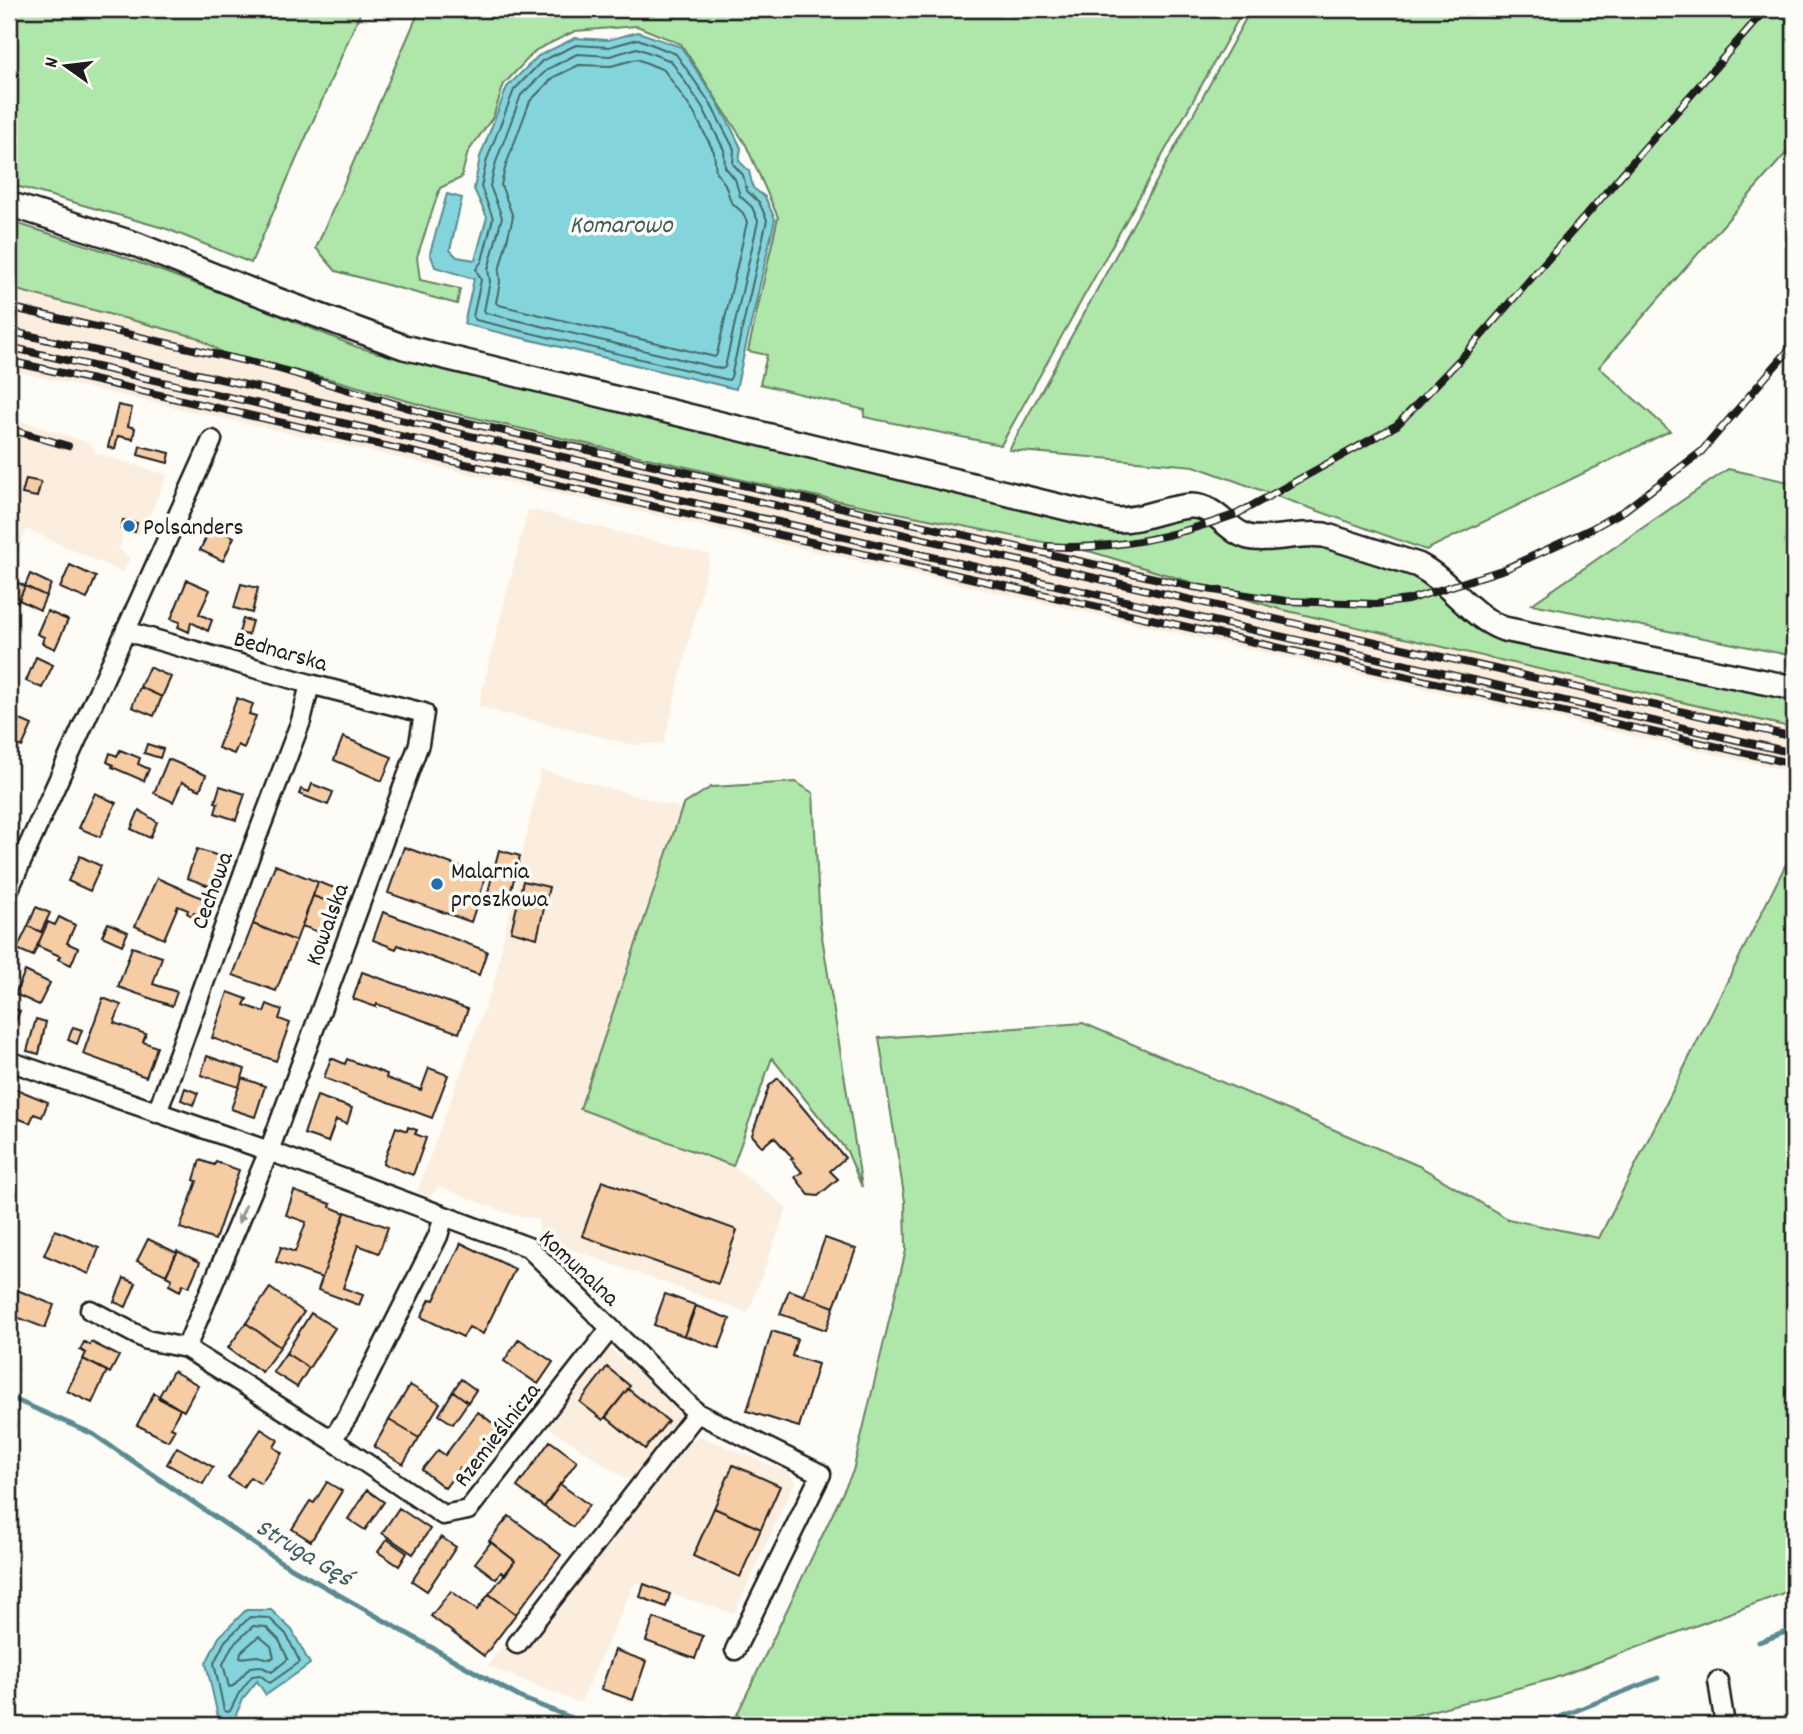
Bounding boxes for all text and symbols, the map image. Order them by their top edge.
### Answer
north arrow [32,32,102,102]
text: N [39,55,67,71]
water label: Komarowo [569,208,674,245]
place label: Polsanders [143,512,244,546]
marker: Polsanders [121,518,137,534]
street label: Bednarska [230,623,332,683]
street label: Cechowa [184,847,244,935]
place label: Malarnia proszkowa [451,856,549,918]
marker: Malarnia proszkowa [429,876,445,892]
street label: Kowalska [298,878,360,971]
one-way arrow [236,1203,247,1224]
street label: Komunalna [530,1223,626,1316]
street label: Rzemieślnicza [447,1376,551,1495]
water label: Struga Gęś [248,1511,361,1599]

